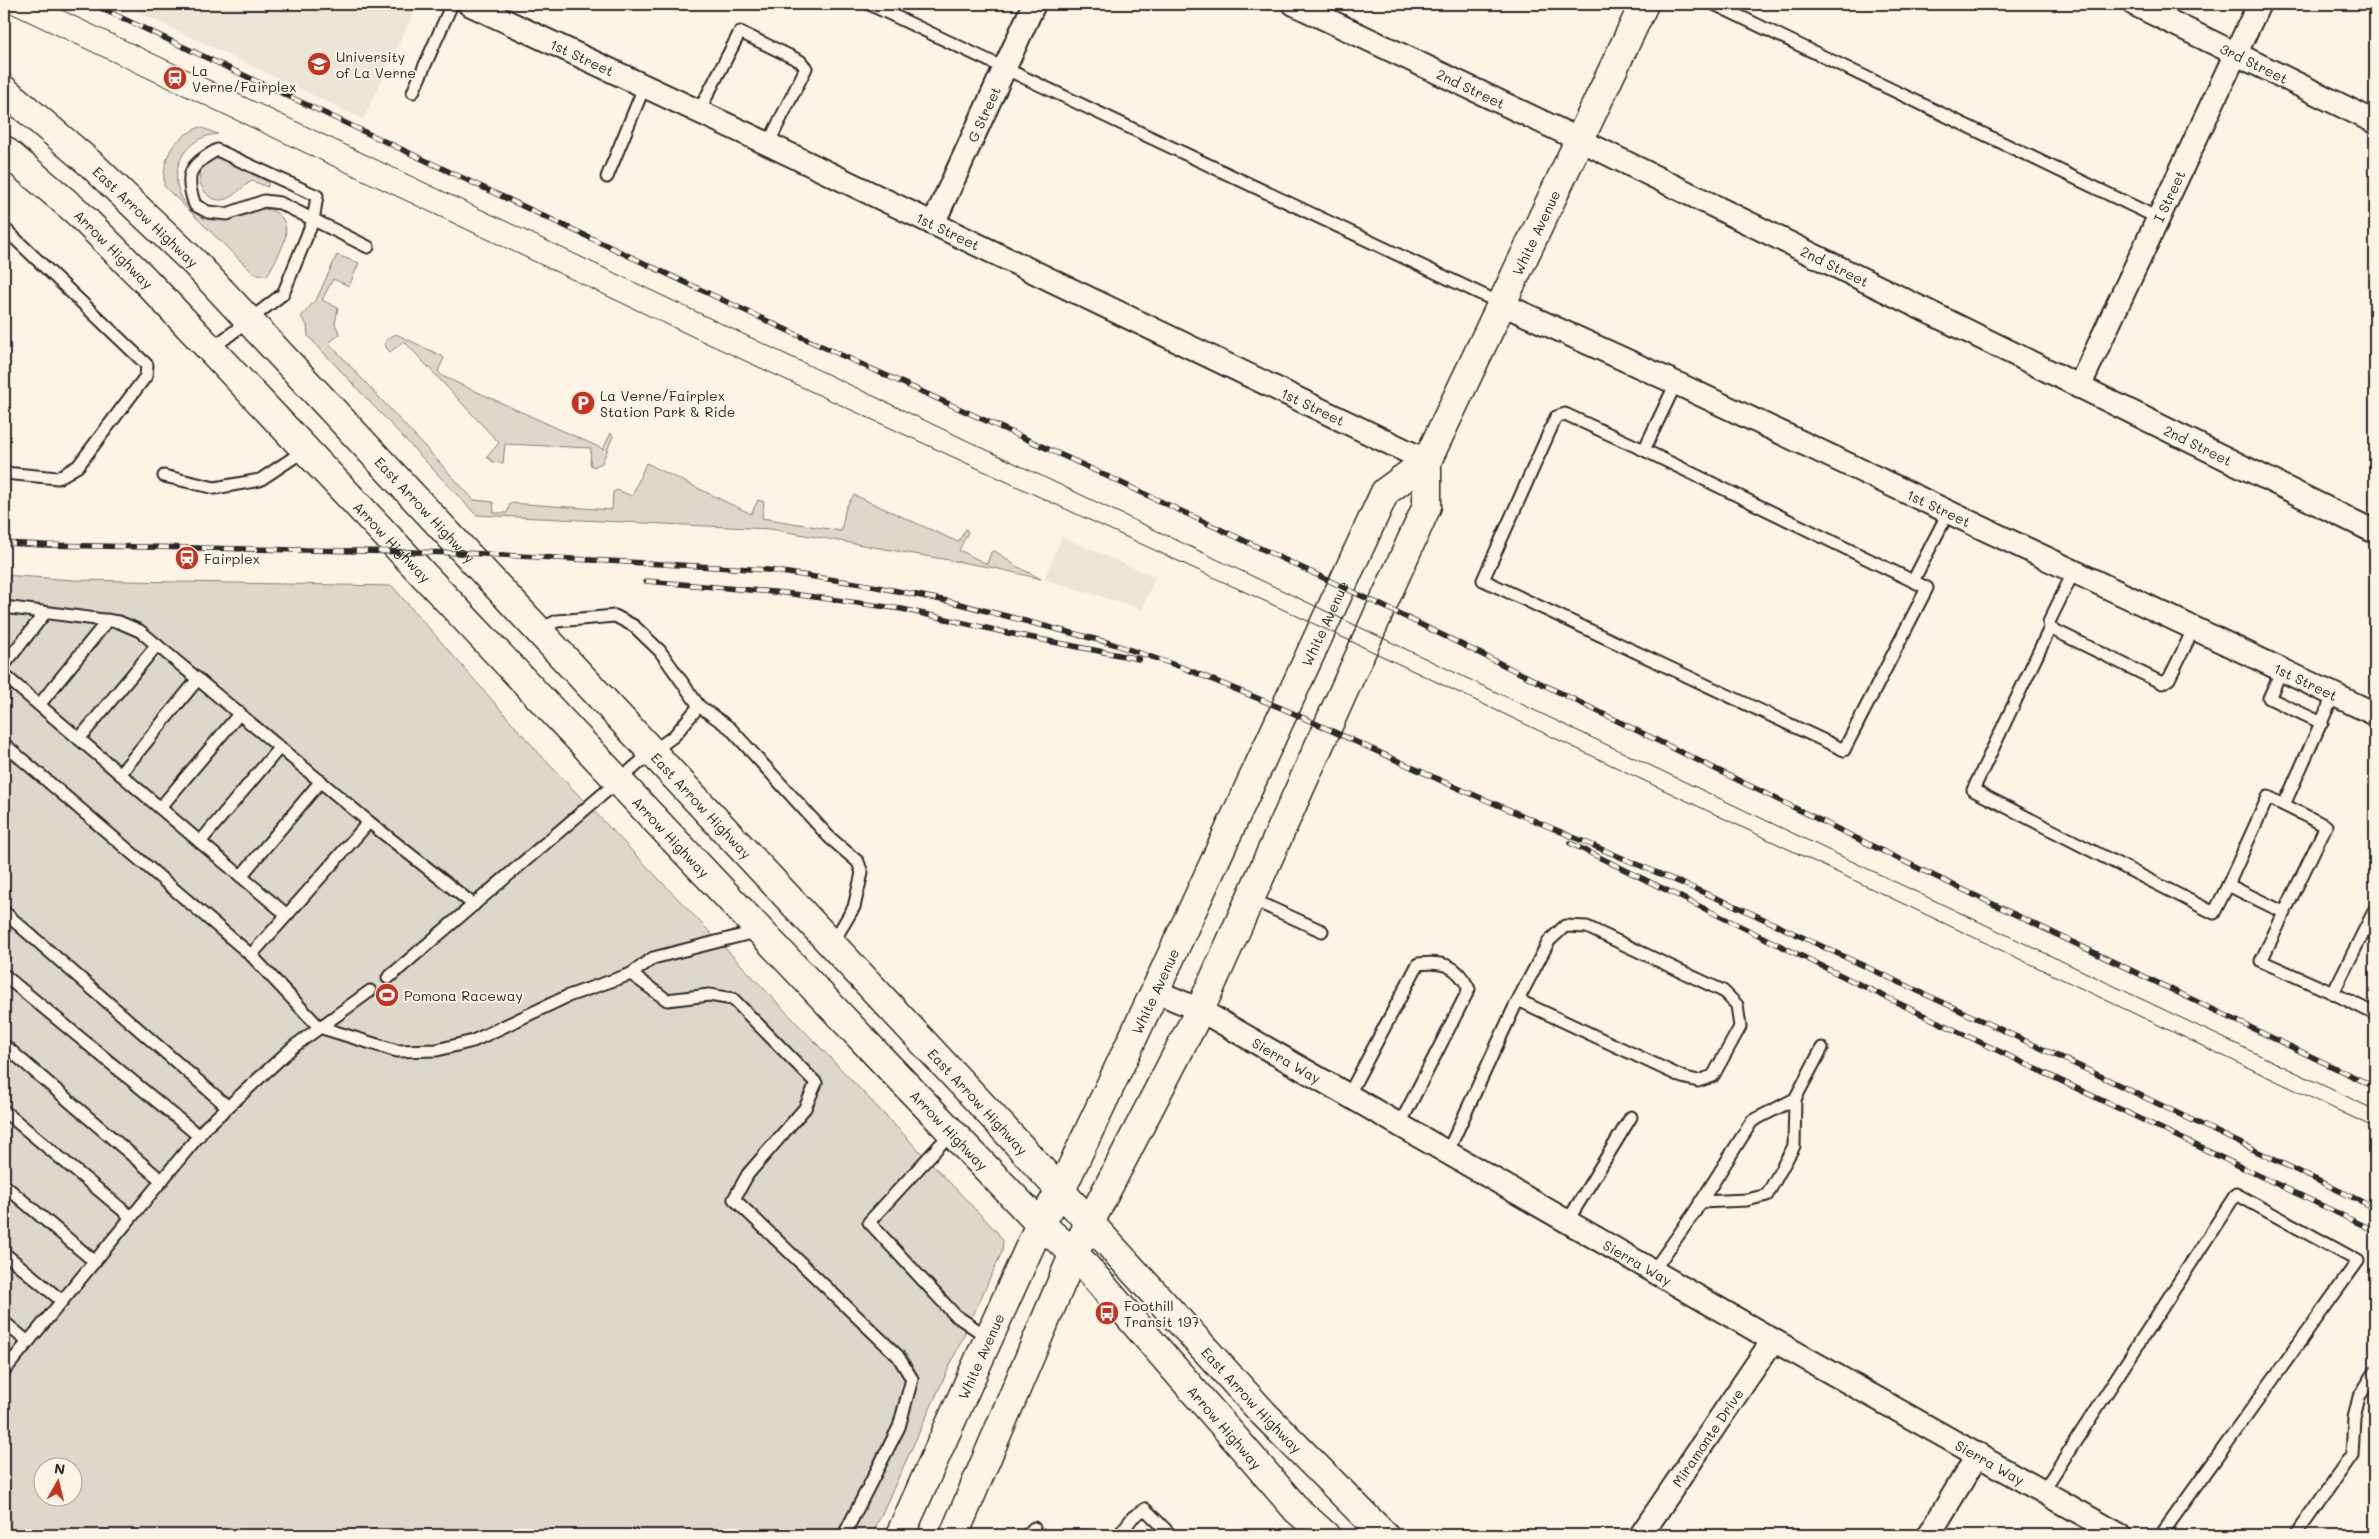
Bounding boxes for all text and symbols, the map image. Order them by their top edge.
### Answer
street label: 1st Street [547,34,617,80]
street label: 3rd Street [2217,38,2291,88]
place label: University of La Verne [336,47,416,82]
school or university icon: University of La Verne [306,51,332,77]
place label: La Verne/Fairplex [192,61,296,96]
street label: 2nd Street [1434,64,1508,113]
station icon: La Verne/Fairplex [162,65,188,91]
street label: G Street [962,83,1005,145]
street label: East Arrow Highway [90,162,202,270]
street label: I Street [2148,167,2189,225]
street label: White Avenue [1507,187,1564,278]
street label: Arrow Highway [70,206,156,292]
street label: 1st Street [913,207,983,254]
street label: 2nd Street [1798,241,1872,291]
street label: 1st Street [1278,383,1348,430]
place label: La Verne/Fairplex Station Park & Ride [600,386,735,421]
parking icon: La Verne/Fairplex Station Park & Ride [570,390,596,416]
street label: 2nd Street [2161,420,2235,470]
street label: East Arrow Highway [372,452,478,566]
street label: 1st Street [1904,484,1974,531]
street label: Arrow Highway [351,499,435,585]
station icon: Fairplex [174,545,200,571]
place label: Fairplex [204,549,260,568]
street label: White Avenue [1297,577,1352,669]
street label: 1st Street [2271,658,2341,704]
street label: East Arrow Highway [648,749,754,861]
street label: Arrow Highway [630,792,714,880]
street label: White Avenue [1127,945,1183,1037]
sports icon: Pomona Raceway [374,982,400,1008]
place label: Pomona Raceway [404,986,523,1005]
street label: Sierra Way [1249,1033,1325,1087]
street label: East Arrow Highway [925,1045,1031,1157]
street label: Arrow Highway [908,1087,992,1173]
street label: Sierra Way [1600,1235,1676,1289]
place label: Foothill Transit 197 [1124,1296,1200,1331]
bus stop icon: Foothill Transit 197 [1094,1300,1120,1326]
street label: White Avenue [953,1310,1008,1402]
street label: East Arrow Highway [1199,1343,1305,1455]
street label: Arrow Highway [1184,1381,1266,1471]
street label: Miramonte Drive [1667,1384,1747,1490]
street label: Sierra Way [1952,1435,2028,1489]
north arrow [32,1456,82,1506]
text: N [53,1458,66,1479]

